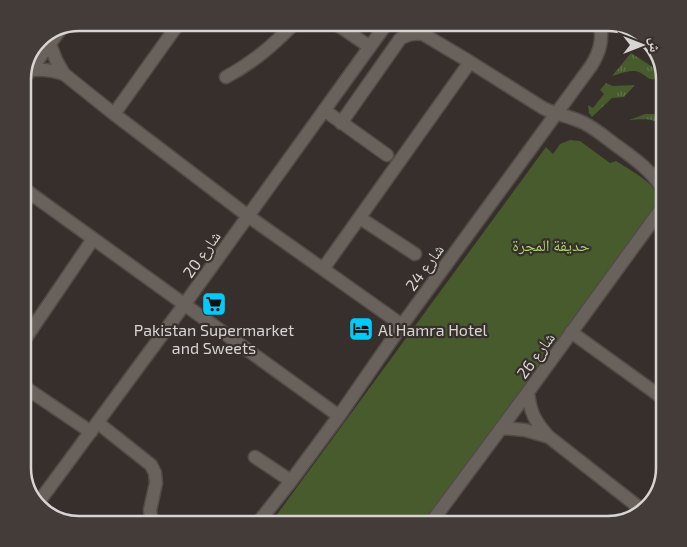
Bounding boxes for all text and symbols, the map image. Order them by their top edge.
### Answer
north arrow [617,20,667,70]
text: ش [646,38,664,53]
street label: شارع 20 [178,227,226,282]
park label: حديقة المجرة [512,235,590,255]
street label: شارع 24 [401,240,449,295]
supermarket icon: Pakistan Supermarket and Sweets [201,291,227,317]
hotel icon: Al Hamra Hotel [348,316,374,342]
place label: Pakistan Supermarket and Sweets [134,320,294,357]
place label: Al Hamra Hotel [378,320,488,339]
street label: شارع 26 [512,328,560,383]

